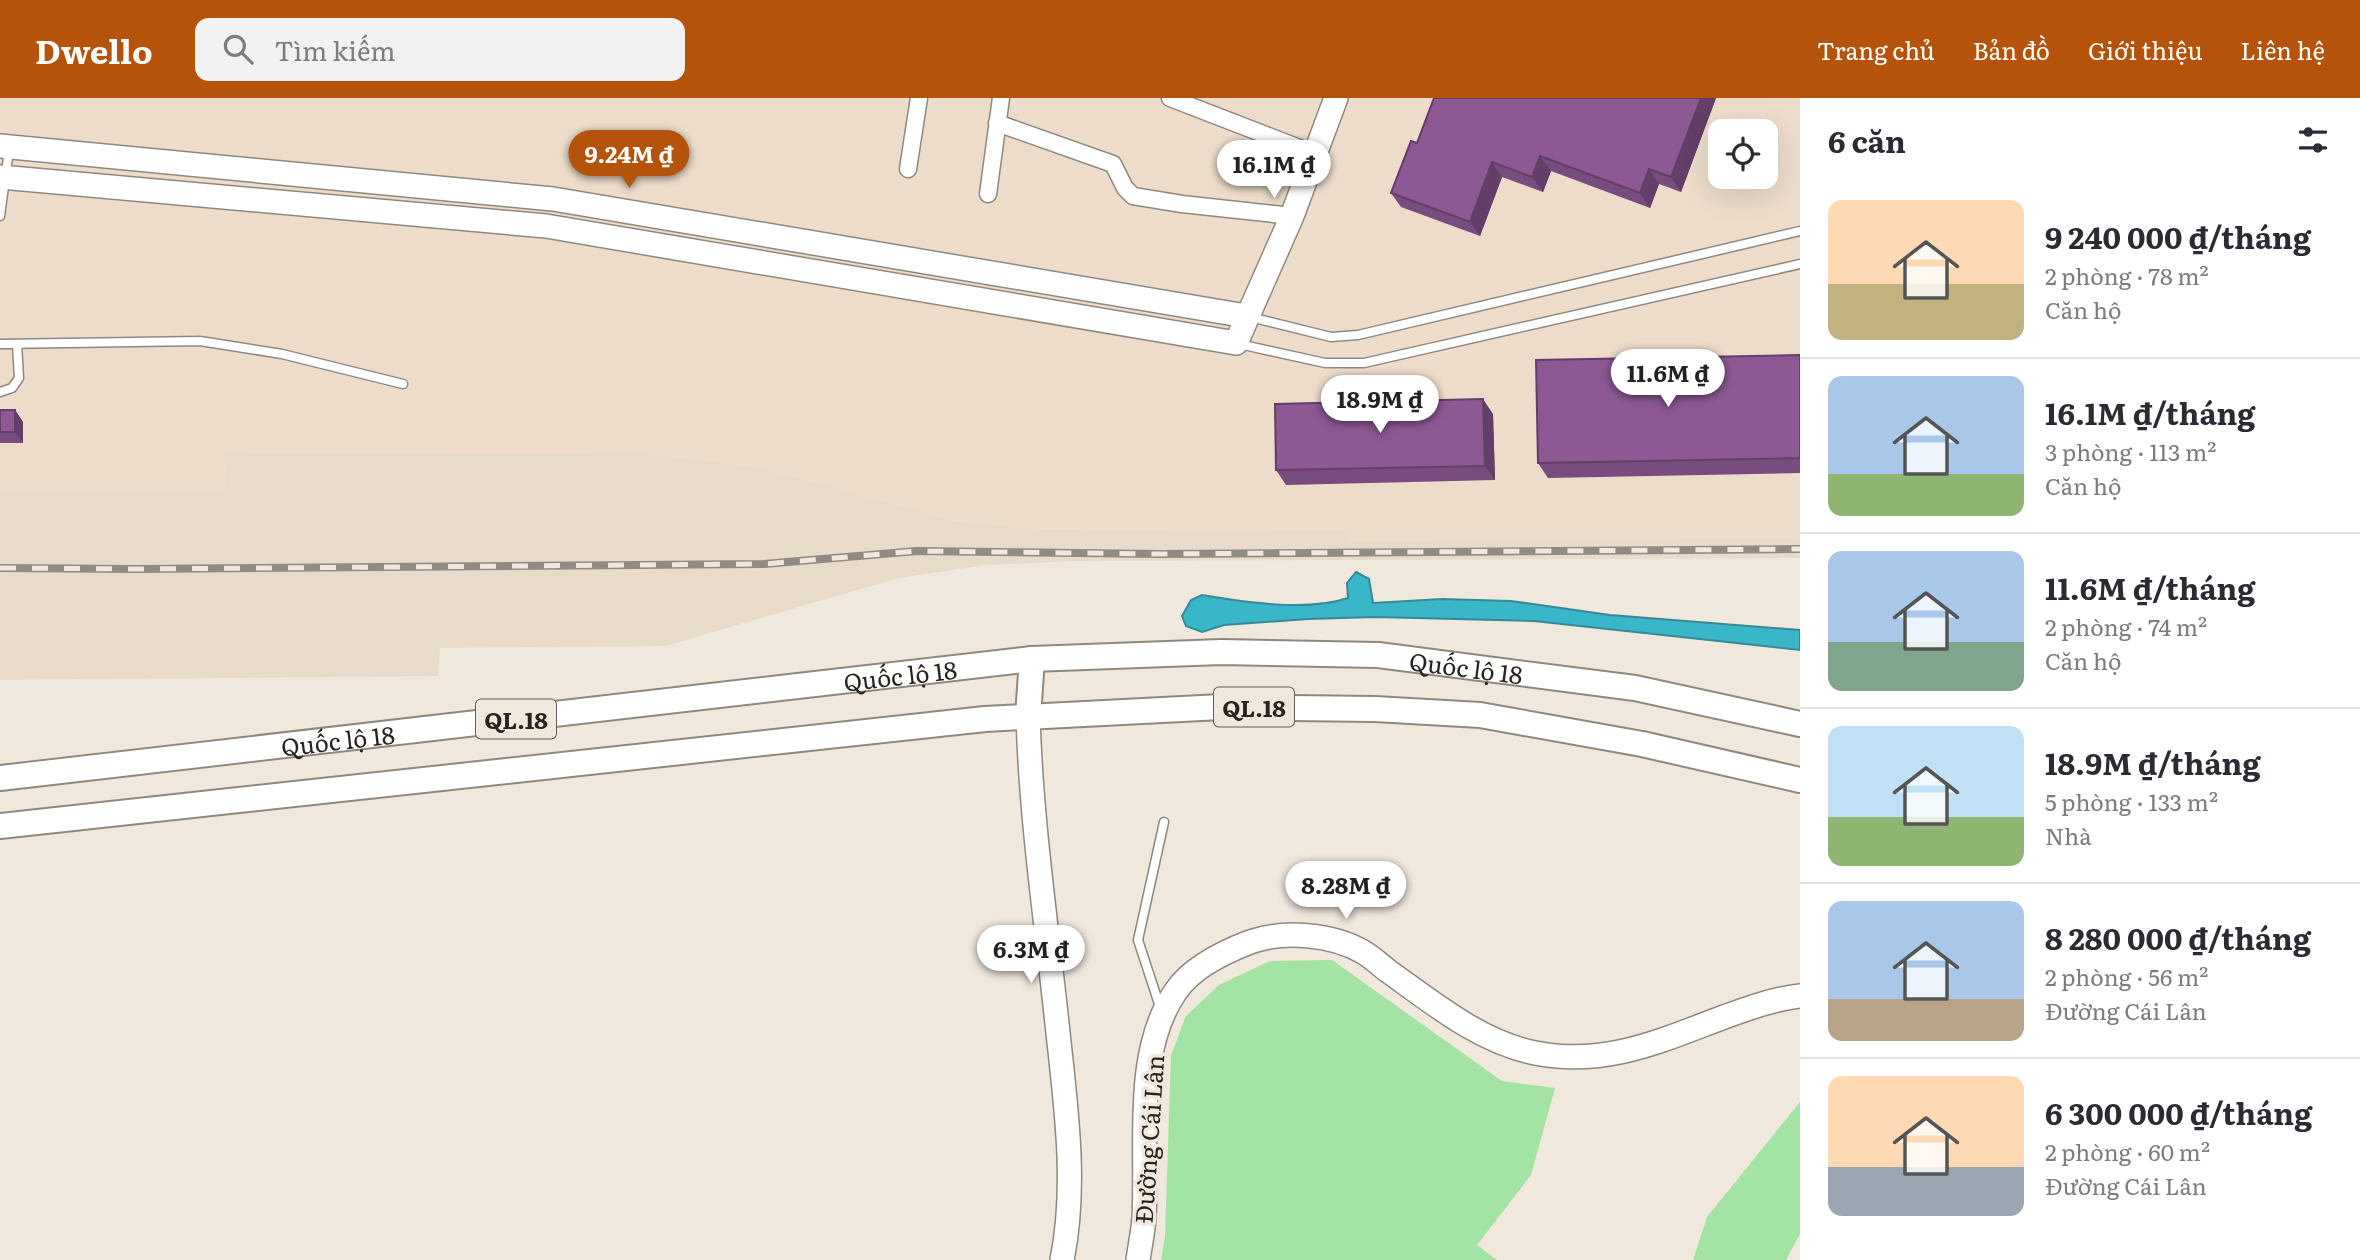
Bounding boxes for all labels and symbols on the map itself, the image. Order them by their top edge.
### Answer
pin: 9.24M ₫ [564,130,694,190]
pin: 16.1M ₫ [1209,140,1339,200]
pin: 11.6M ₫ [1603,350,1733,409]
pin: 18.9M ₫ [1315,376,1445,435]
street label: Quốc lộ 18 [1407,642,1525,691]
street label: Quốc lộ 18 [841,650,959,698]
road number: QL.18 [1214,688,1294,726]
road number: QL.18 [476,699,556,738]
street label: Quốc lộ 18 [279,715,396,763]
pin: 8.28M ₫ [1281,862,1411,921]
pin: 6.3M ₫ [974,926,1088,985]
street label: Đường Cái Lân [1125,1053,1171,1224]

